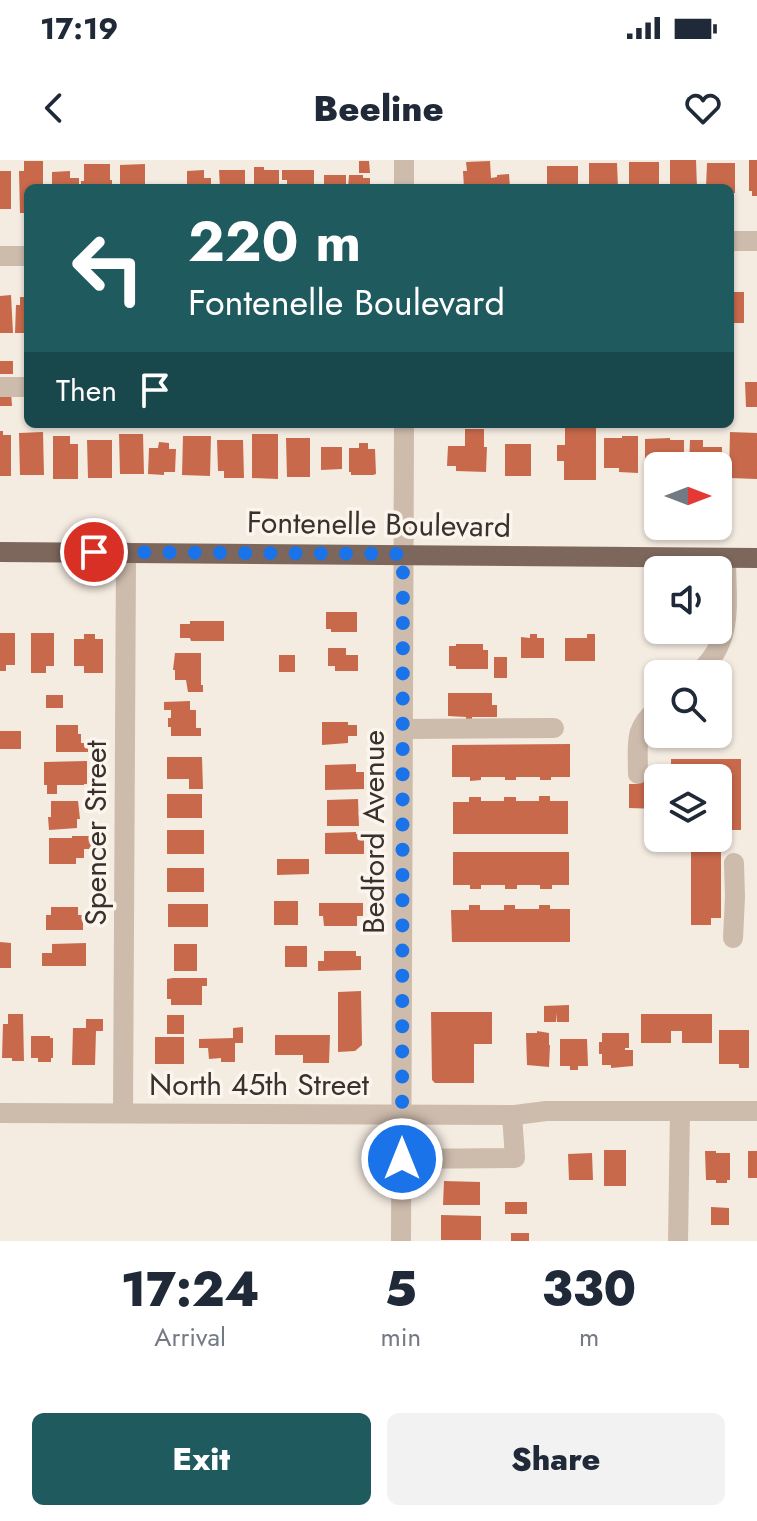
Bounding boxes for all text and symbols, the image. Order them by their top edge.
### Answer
text: 17:19 [40,7,118,50]
text: Beeline [313,82,444,134]
icon: back [32,86,76,130]
icon: heart [681,86,725,130]
text: 220 m [188,201,361,282]
icon: left [56,216,160,320]
text: Fontenelle Boulevard [188,276,505,328]
icon: arrive [133,368,177,412]
text: Then [56,369,117,412]
north arrow [644,452,732,540]
map controls [644,452,732,852]
street label: Fontenelle Boulevard [247,500,511,548]
pin [60,518,128,586]
icon: arrive [72,530,116,574]
button: sound [644,556,732,644]
button: search [644,660,732,748]
street label: Bedford Avenue [352,730,395,934]
street label: Spencer Street [74,740,117,926]
button: layers [644,764,732,852]
street label: North 45th Street [149,1063,370,1106]
position arrow [360,1117,444,1201]
text: 17:24 [121,1255,260,1324]
text: 5 [385,1255,417,1324]
text: 330 [542,1255,636,1324]
text: Arrival [154,1318,226,1356]
text: min [380,1318,421,1356]
text: m [579,1318,599,1356]
button: Exit [32,1413,371,1505]
button: Share [387,1413,725,1505]

